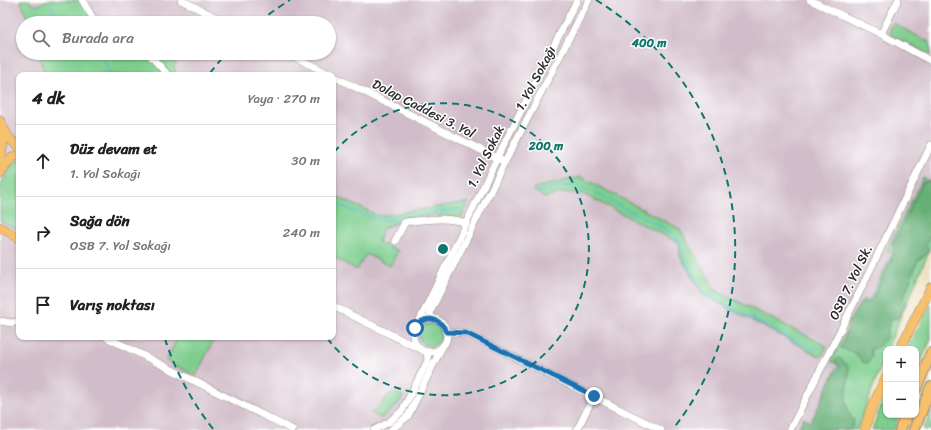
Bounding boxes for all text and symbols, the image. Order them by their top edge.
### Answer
search box [16,16,336,60]
text: Burada ara [62,25,134,51]
icon: search [30,27,52,49]
text: 400 m [630,32,667,54]
street label: 1. Yol Sokağı [509,41,562,115]
street label: Dolap Caddesi 3. Yol [368,73,480,144]
text: 4 dk [32,83,65,113]
text: Yaya · 270 m [248,87,320,110]
street label: 1. Yol Sokak [460,121,511,192]
text: 200 m [528,135,564,157]
text: Düz devam et [70,136,157,162]
text: 30 m [291,149,320,172]
icon: ahead [32,150,54,172]
text: 1. Yol Sokağı [70,162,141,185]
text: Sağa dön [70,208,130,234]
text: 240 m [283,221,320,244]
icon: right [32,222,54,244]
text: OSB 7. Yol Sokağı [70,234,171,257]
street label: OSB 7. Yol Sk. [822,241,879,324]
centre of rings [436,242,450,256]
text: Varış noktası [70,292,155,318]
icon: arrive [32,294,54,316]
route start [406,319,424,337]
map controls [883,346,919,418]
button: + [883,346,919,382]
button: − [883,382,919,418]
route end [585,387,603,405]

